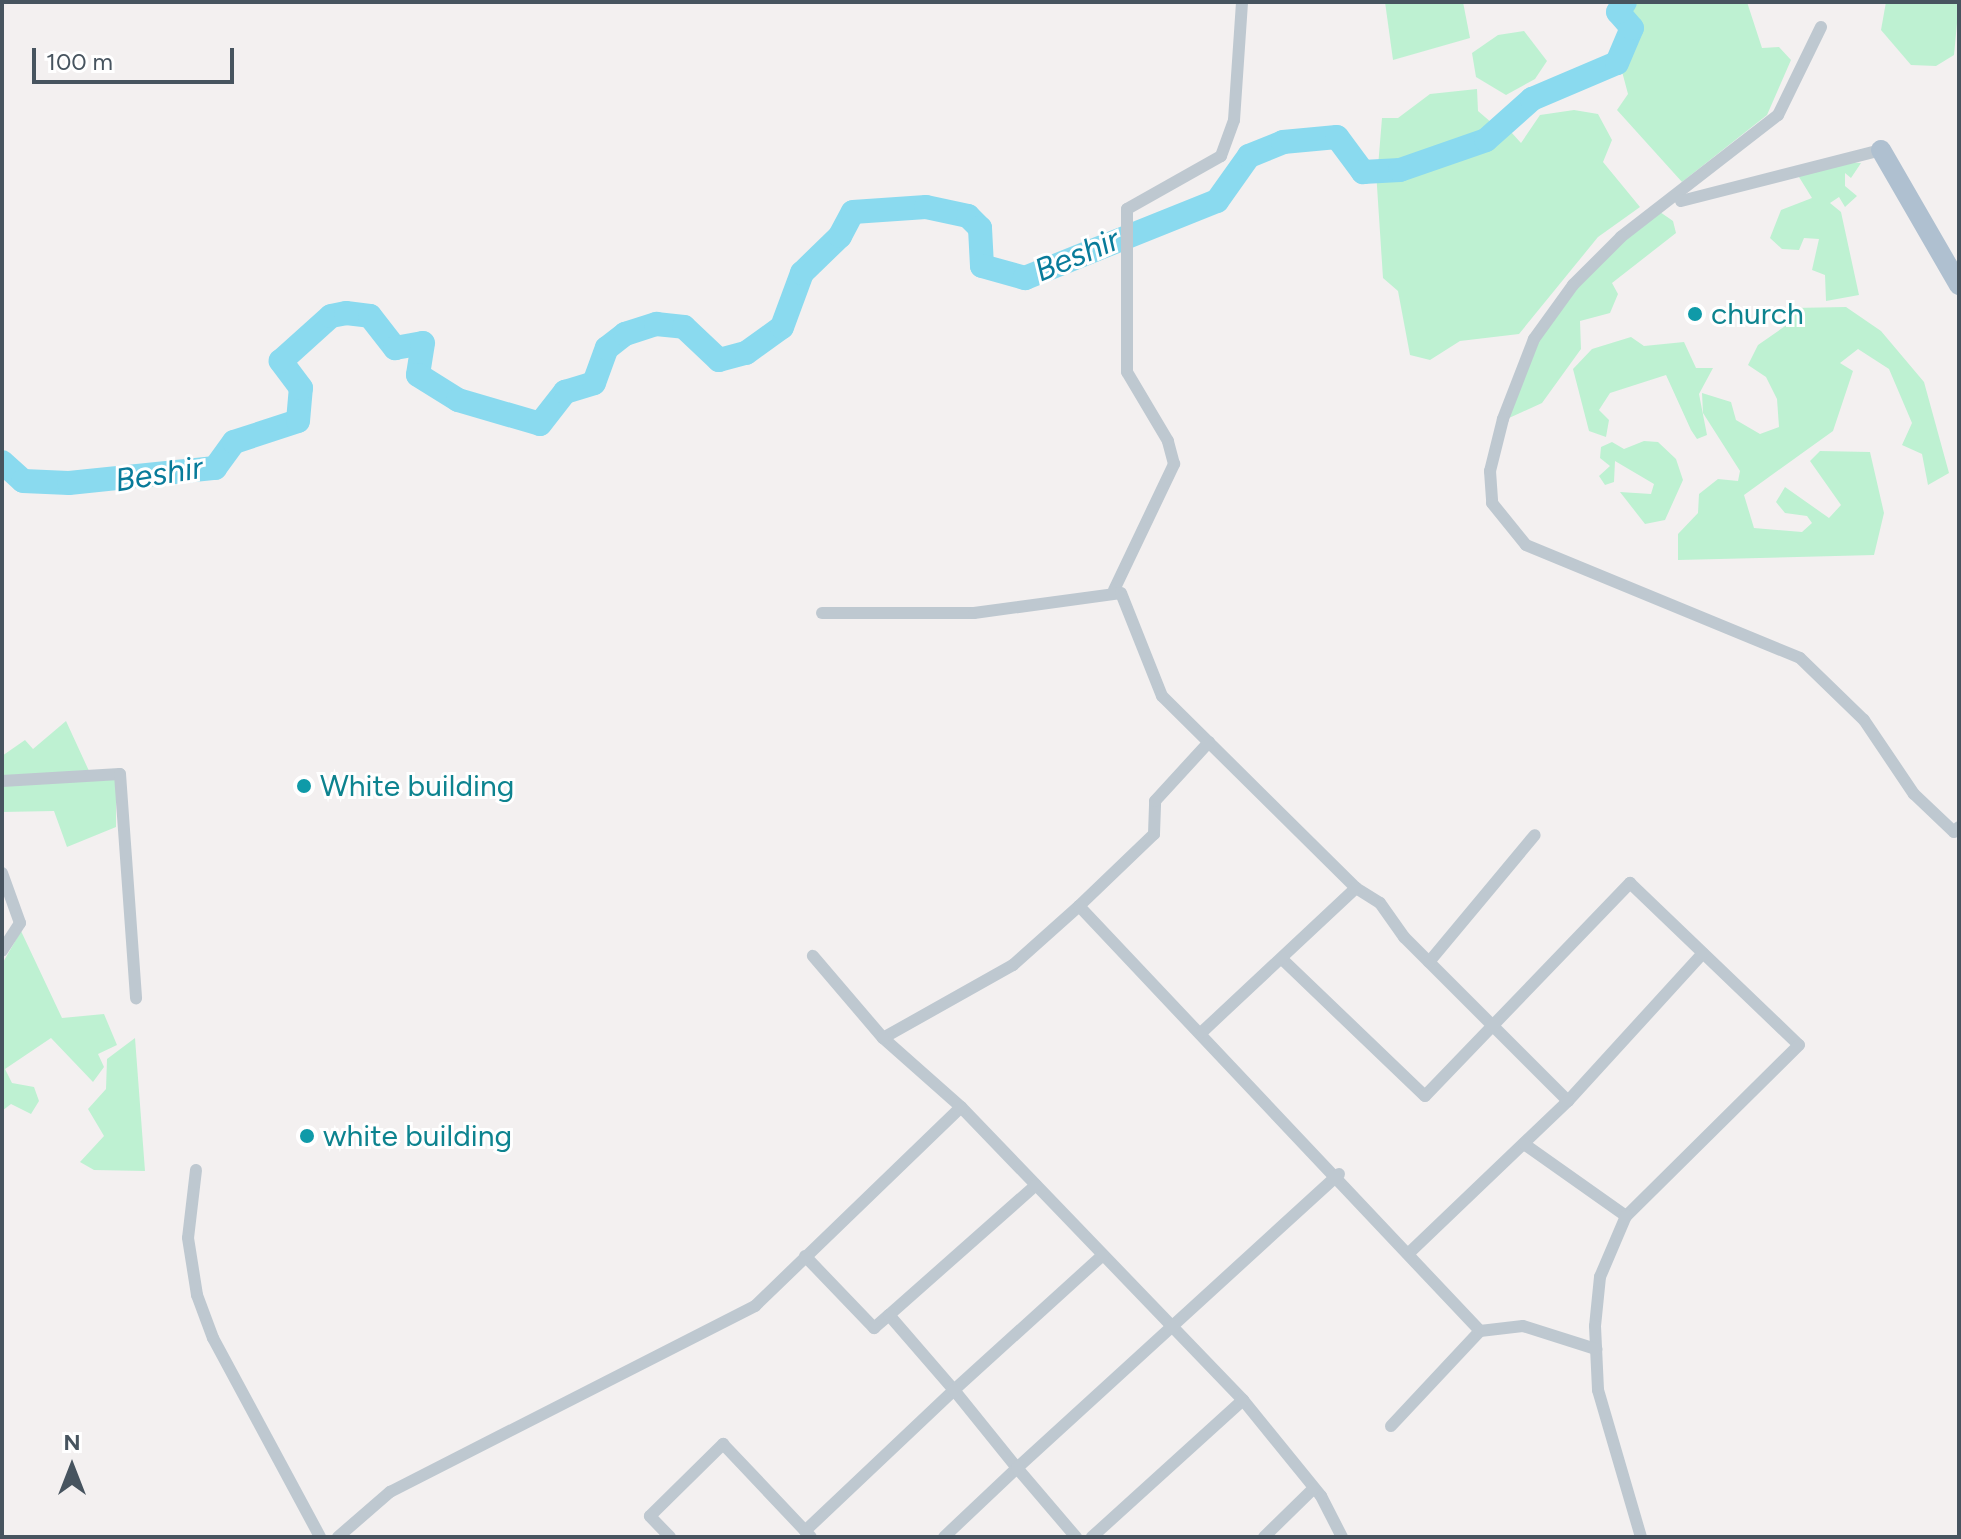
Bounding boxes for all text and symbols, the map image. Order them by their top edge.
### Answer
scale bar [36,32,238,82]
text: 100 m [46,47,113,76]
water label: Beshir [1029,220,1125,290]
place label: church [1711,296,1804,332]
marker: church [1686,305,1704,323]
water label: Beshir [112,448,206,500]
place label: White building [320,768,514,804]
marker: White building [295,777,313,795]
place label: white building [323,1118,512,1154]
marker: white building [298,1127,316,1145]
north arrow [32,1427,112,1507]
text: N [63,1429,81,1456]

